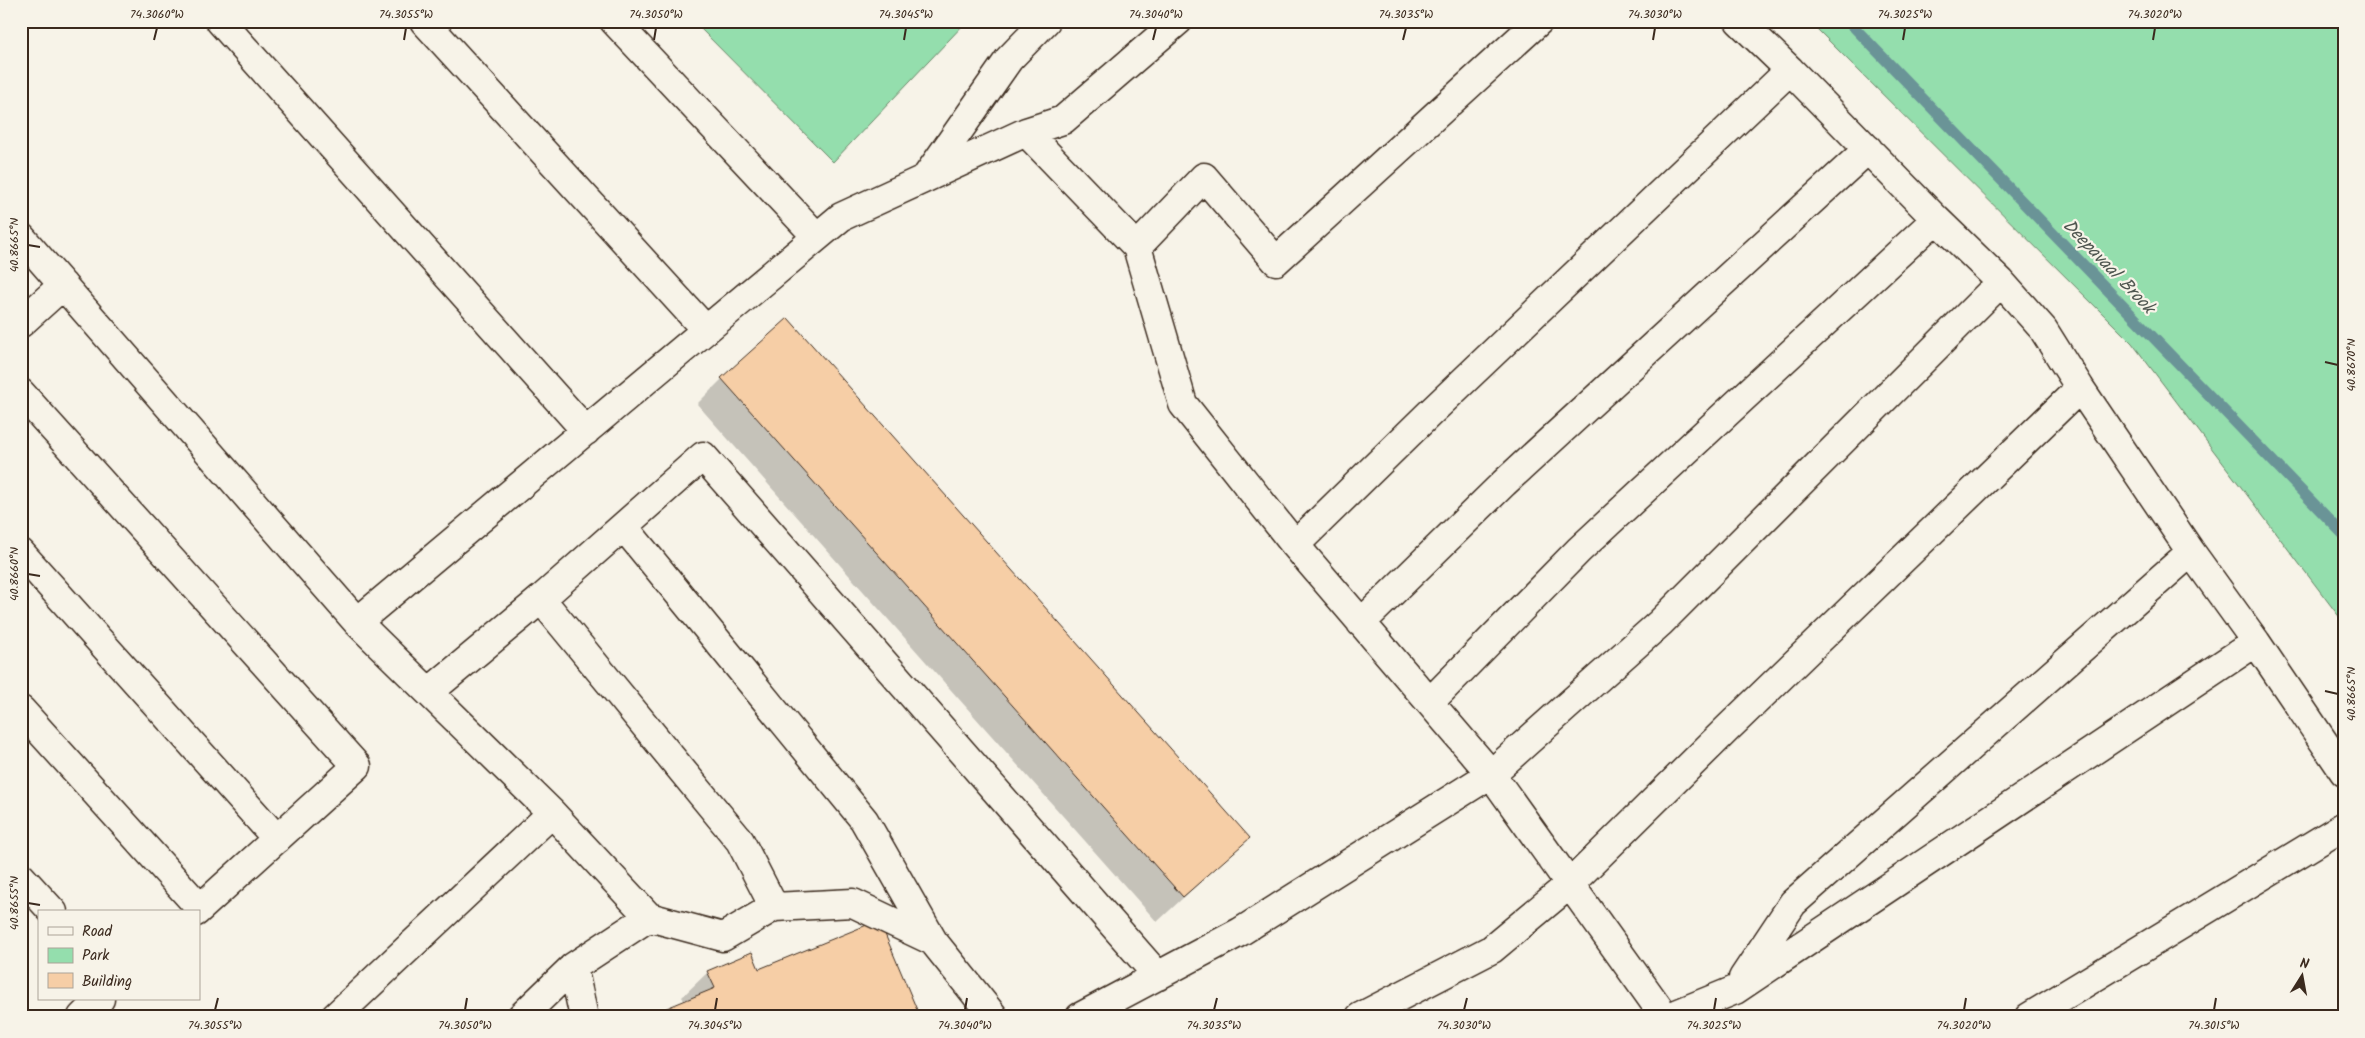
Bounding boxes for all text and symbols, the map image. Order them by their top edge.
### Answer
text: 74.3060°W [130,5,184,24]
text: 74.3055°W [379,5,433,24]
text: 74.3050°W [629,5,683,24]
text: 74.3045°W [879,5,933,24]
text: 74.3040°W [1129,5,1183,24]
text: 74.3035°W [1379,5,1433,24]
text: 74.3030°W [1628,5,1682,24]
text: 74.3025°W [1878,5,1932,24]
text: 74.3020°W [2128,5,2182,24]
water label: Deepavaal Brook [2055,213,2163,323]
text: 40.8665°N [5,218,24,272]
text: 40.8670°N [2342,338,2361,392]
text: 40.8660°N [5,547,24,601]
text: 40.8665°N [2342,667,2361,721]
text: 40.8655°N [5,876,24,930]
legend [38,910,200,1000]
text: Road [82,920,113,944]
text: Park [82,944,110,968]
north arrow [2278,950,2328,1000]
text: N [2298,953,2311,976]
text: Building [82,970,132,994]
text: 74.3055°W [188,1016,242,1035]
text: 74.3050°W [438,1016,492,1035]
text: 74.3045°W [688,1016,742,1035]
text: 74.3040°W [938,1016,992,1035]
text: 74.3035°W [1187,1016,1241,1035]
text: 74.3030°W [1437,1016,1491,1035]
text: 74.3025°W [1687,1016,1741,1035]
text: 74.3020°W [1937,1016,1991,1035]
text: 74.3015°W [2188,1016,2240,1035]

